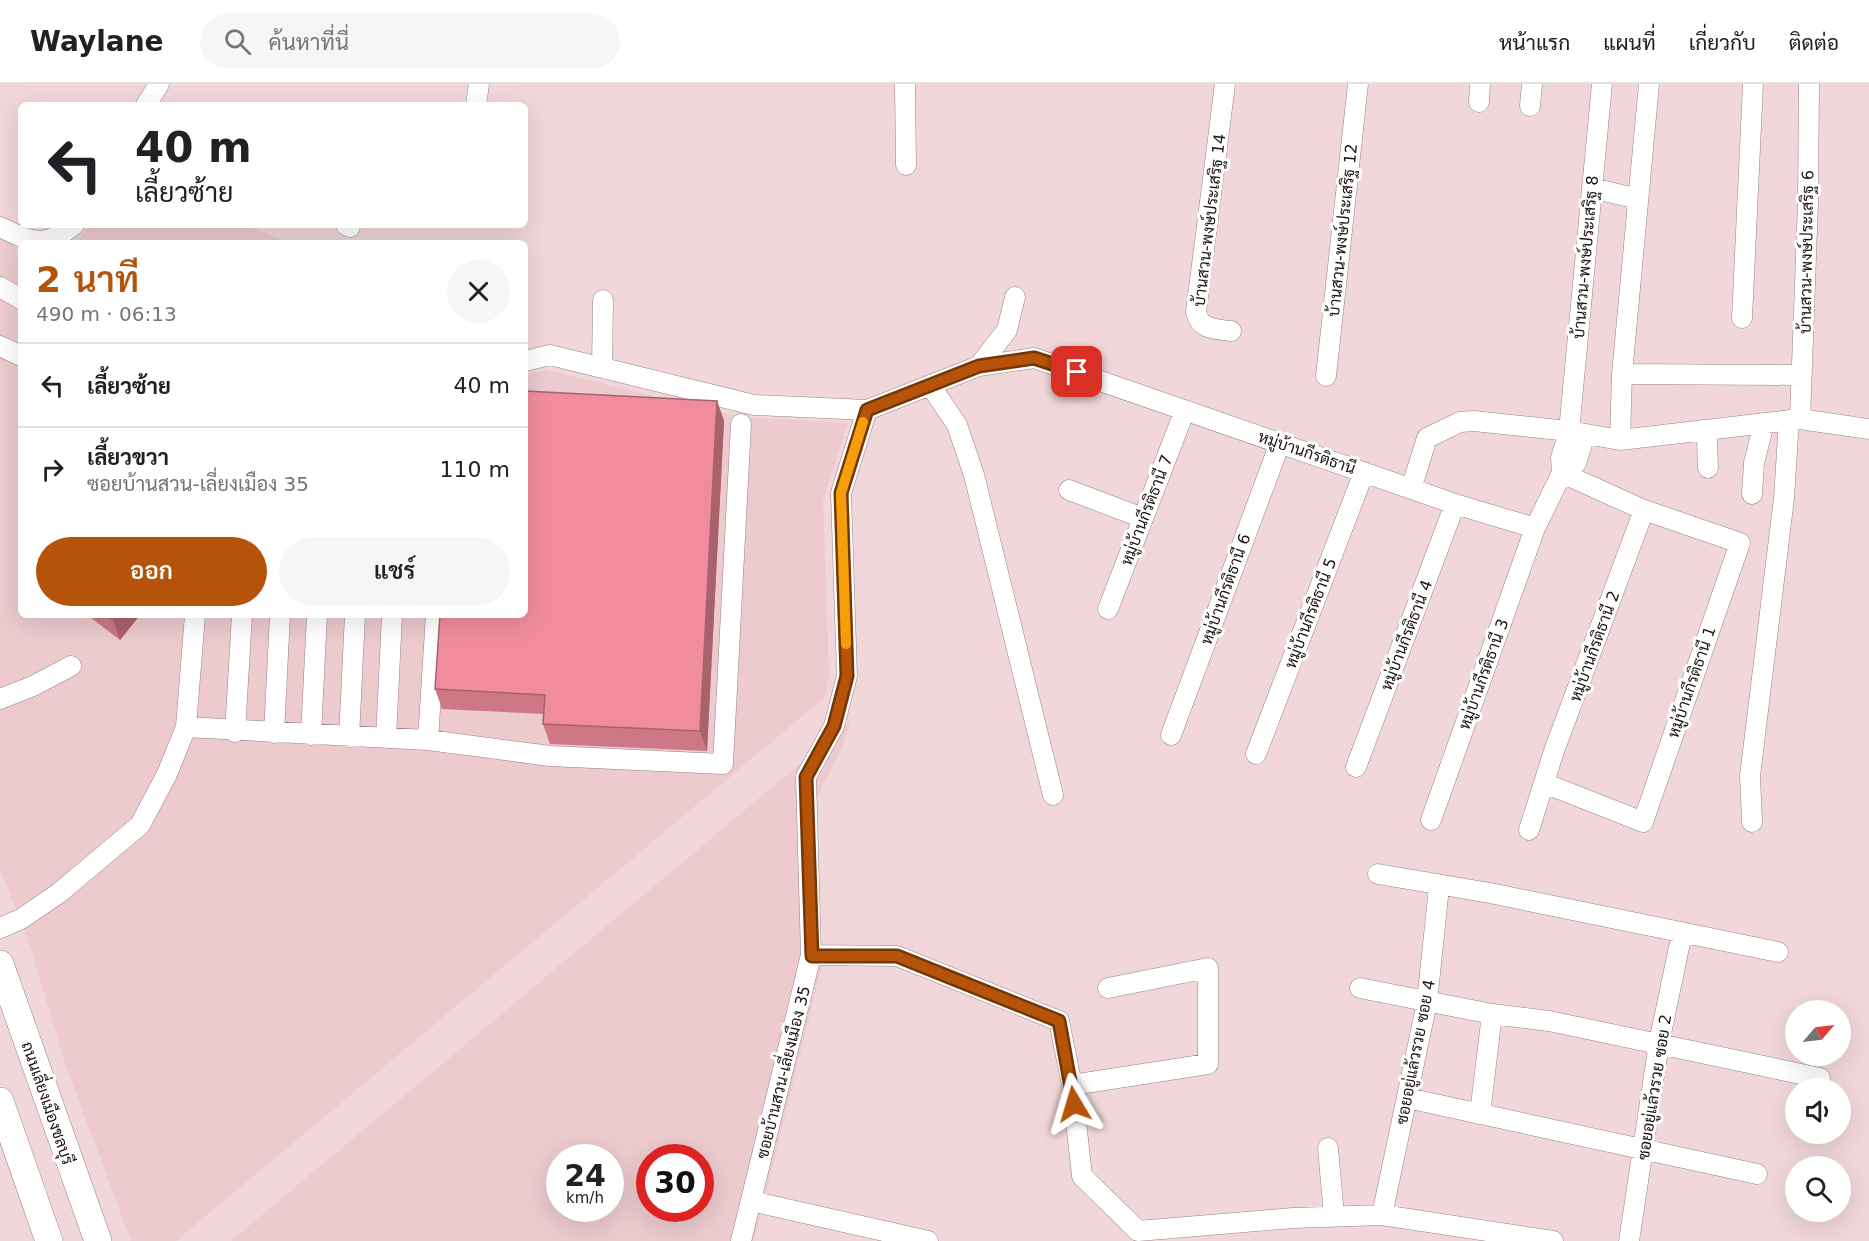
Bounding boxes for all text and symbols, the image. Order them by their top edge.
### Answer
search box [200,14,620,68]
text: Waylane [30,25,164,58]
icon: search [221,25,254,58]
text: ค้นหาที่นี่ [269,30,349,55]
text: หน้าแรก [1499,31,1570,55]
text: แผนที่ [1603,31,1656,55]
text: เกี่ยวกับ [1689,31,1756,55]
text: ติดต่อ [1789,31,1839,55]
text: 40 m [135,123,252,172]
icon: left [36,126,114,204]
street label: บ้านสวน-พงษ์ประเสริฐ 14 [1186,132,1231,308]
street label: บ้านสวน-พงษ์ประเสริฐ 12 [1321,142,1362,318]
street label: บ้านสวน-พงษ์ประเสริฐ 6 [1793,170,1818,334]
street label: บ้านสวน-พงษ์ประเสริฐ 8 [1566,174,1603,340]
text: เลี้ยวซ้าย [135,177,233,208]
text: 2 นาที [36,259,139,300]
button: close [447,260,510,323]
text: 490 m · 06:13 [36,302,177,326]
pin [1051,346,1102,397]
icon: arrive [1060,355,1093,388]
icon: left [36,369,69,402]
text: 40 m [454,373,510,398]
text: เลี้ยวซ้าย [87,374,171,399]
street label: หมู่บ้านกีรติธานี [1255,425,1359,480]
text: เลี้ยวขวา [87,445,169,470]
street label: หมู่บ้านกีรติธานี 7 [1115,452,1178,569]
icon: right [36,453,69,486]
text: 110 m [440,457,510,482]
text: ซอยบ้านสวน-เลี่ยงเมือง 35 [87,472,309,496]
street label: หมู่บ้านกีรติธานี 6 [1195,530,1256,648]
button: ออก [36,537,267,606]
button: แชร์ [279,537,510,606]
street label: หมู่บ้านกีรติธานี 5 [1279,555,1342,672]
street label: หมู่บ้านกีรติธานี 4 [1375,577,1438,694]
street label: หมู่บ้านกีรติธานี 2 [1564,587,1625,705]
street label: หมู่บ้านกีรติธานี 3 [1453,615,1514,733]
street label: หมู่บ้านกีรติธานี 1 [1662,623,1721,741]
street label: ซอยอยู่แล้วรวย ซอย 4 [1391,978,1441,1127]
street label: ซอยบ้านสวน-เลี่ยงเมือง 35 [748,982,814,1161]
north arrow [1785,1000,1851,1066]
map controls [1785,1000,1851,1222]
street label: ซอยอยู่แล้วรวย ซอย 2 [1633,1013,1677,1162]
street label: ถนนเลี่ยงเมืองชลบุรี [16,1038,82,1168]
position arrow [1042,1072,1106,1136]
button: sound [1785,1078,1851,1144]
speed limit sign: 30 [636,1144,714,1222]
button: search [1785,1156,1851,1222]
text: 24 [564,1158,606,1193]
text: km/h [566,1189,604,1207]

